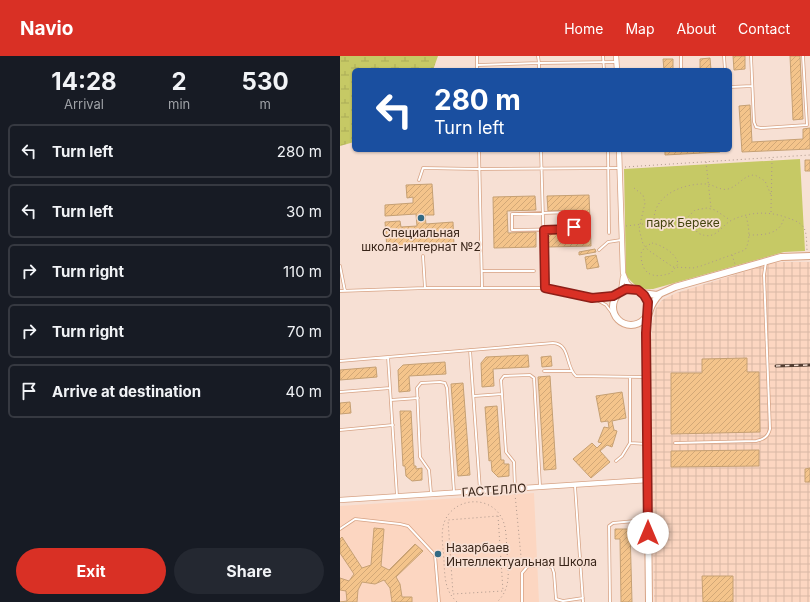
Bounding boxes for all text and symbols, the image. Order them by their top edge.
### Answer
text: Navio [20,17,73,40]
text: Home [564,20,603,37]
text: Map [625,20,655,37]
text: About [677,20,716,37]
text: Contact [738,20,790,37]
text: 14:28 [51,67,117,96]
text: 2 [172,67,187,96]
text: 530 [242,67,289,96]
text: 280 m [434,83,521,117]
icon: left [368,84,420,136]
text: Arrival [64,96,104,112]
text: min [168,96,190,112]
text: m [259,96,271,112]
text: Turn left [434,117,504,138]
icon: left [18,140,40,162]
text: Turn left [52,142,113,161]
text: 280 m [277,142,322,161]
icon: left [18,200,40,222]
text: Turn left [52,202,113,221]
text: 30 m [286,202,322,221]
pin [557,210,591,244]
marker: Специальная школа-интернат №2 [416,213,426,223]
park label: парк Береке [646,215,720,230]
icon: arrive [563,216,585,238]
place label: Специальная школа-интернат №2 [361,225,481,254]
icon: right [18,260,40,282]
text: Turn right [52,262,124,281]
text: 110 m [283,262,322,281]
icon: right [18,320,40,342]
text: Turn right [52,322,124,341]
text: 70 m [287,322,322,341]
icon: arrive [18,380,40,402]
text: Arrive at destination [52,382,201,401]
text: 40 m [285,382,322,401]
street label: ГАСТЕЛЛО [461,480,527,500]
position arrow [627,512,669,554]
place label: Назарбаев Интеллектуальная Школа [446,540,597,569]
button: Exit [16,548,166,594]
button: Share [174,548,324,594]
marker: Назарбаев Интеллектуальная Школа [433,549,443,559]

